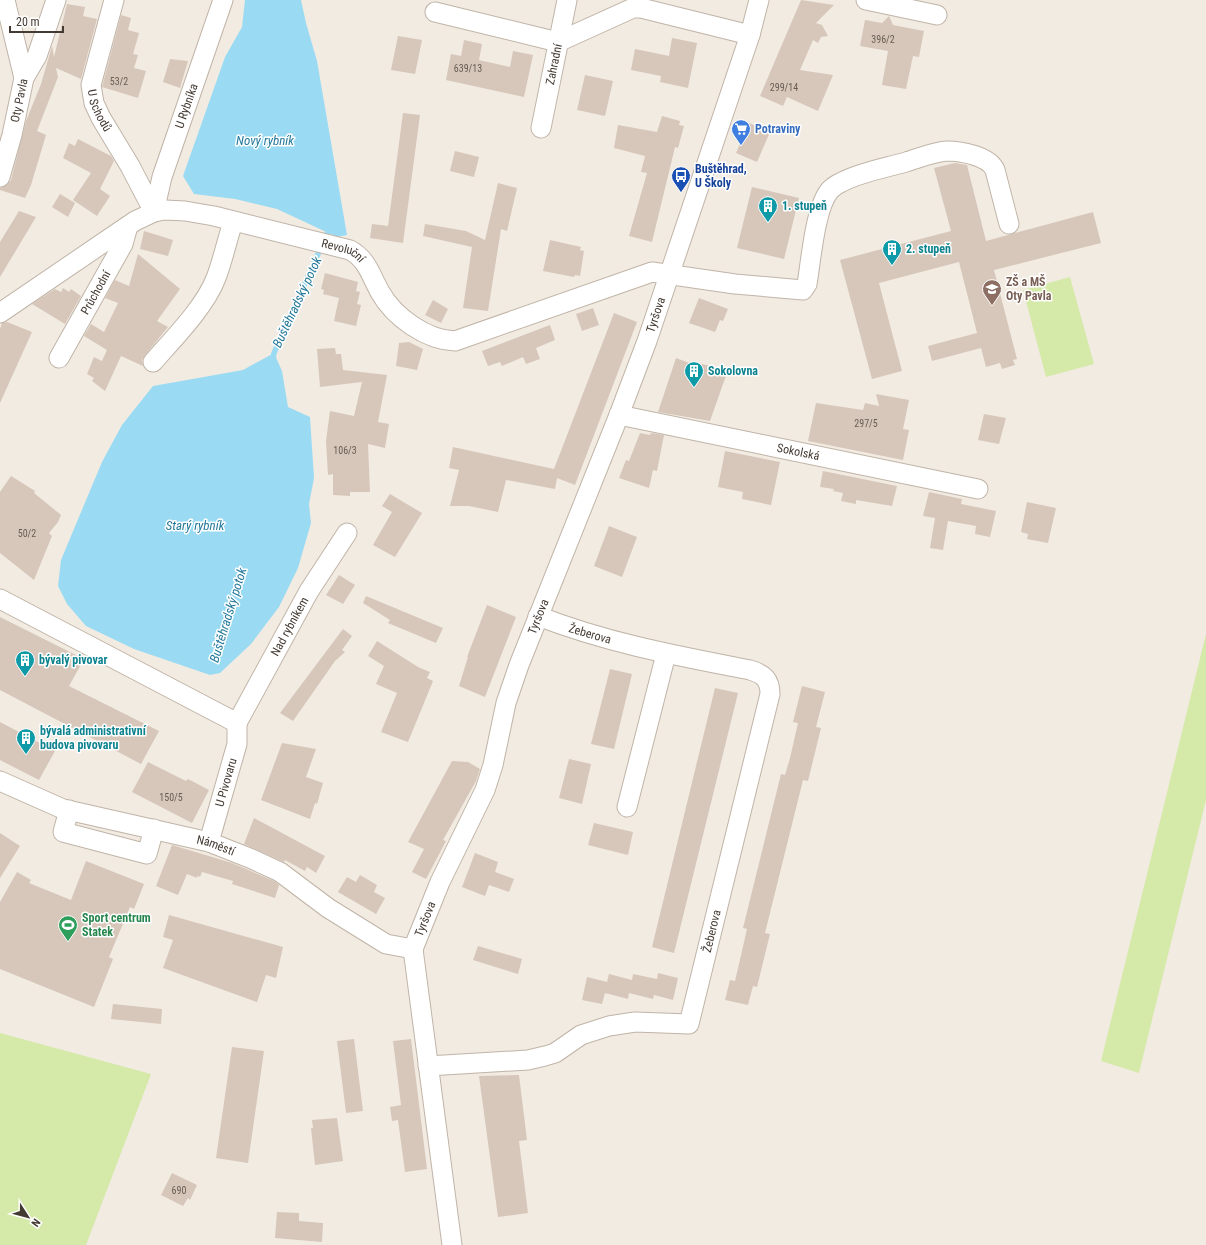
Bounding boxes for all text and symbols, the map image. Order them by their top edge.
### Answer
scale bar [10,8,63,34]
text: 20 m [16,15,40,29]
house number: 396/2 [871,34,895,45]
street label: Zahradní [543,41,565,86]
house number: 639/13 [454,63,482,74]
house number: 53/2 [110,76,128,87]
street label: Oty Pavla [8,77,31,124]
street label: U Rybníka [172,81,201,130]
house number: 299/14 [770,82,798,93]
street label: U Schodů [85,88,115,134]
supermarket icon: Potraviny [730,118,752,146]
place label: Potraviny [755,122,801,136]
water label: Nový rybník [236,133,294,148]
place label: Buštěhrad, U Školy [695,162,747,190]
bus stop icon: Buštěhrad, U Školy [670,165,692,193]
building icon: 1. stupeň [757,195,779,223]
place label: 1. stupeň [782,199,827,213]
street label: Revoluční [320,236,369,266]
building icon: 2. stupeň [881,238,903,266]
place label: 2. stupeň [906,242,951,256]
water label: Buštěhradský potok [269,254,325,350]
street label: Průchodní [78,267,114,317]
place label: ZŠ a MŠ Oty Pavla [1006,274,1052,303]
school or university icon: ZŠ a MŠ Oty Pavla [981,278,1003,306]
street label: Tyršova [643,295,668,334]
building icon: Sokolovna [683,360,705,388]
place label: Sokolovna [708,364,758,378]
house number: 297/5 [854,418,878,429]
street label: Sokolská [776,441,821,463]
house number: 106/3 [333,445,357,456]
water label: Starý rybník [166,518,225,533]
house number: 50/2 [18,528,36,539]
water label: Buštěhradský potok [206,566,250,664]
street label: Nad rybníkem [268,594,311,658]
street label: Tyršova [525,597,552,636]
street label: Žeberova [567,620,613,647]
building icon: bývalý pivovar [14,649,36,677]
place label: bývalý pivovar [39,653,107,667]
place label: bývalá administrativní budova pivovaru [40,724,147,752]
building icon: bývalá administrativní budova pivovaru [15,727,37,755]
street label: U Pivovaru [212,756,240,808]
house number: 150/5 [159,792,183,803]
street label: Náměstí [195,832,238,859]
street label: Tyršova [412,899,439,939]
street label: Žeberova [699,908,724,954]
place label: Sport centrum Statek [82,911,151,939]
sports icon: Sport centrum Statek [57,914,79,942]
house number: 690 [172,1185,186,1196]
north arrow [8,1197,48,1237]
text: N [28,1216,43,1229]

